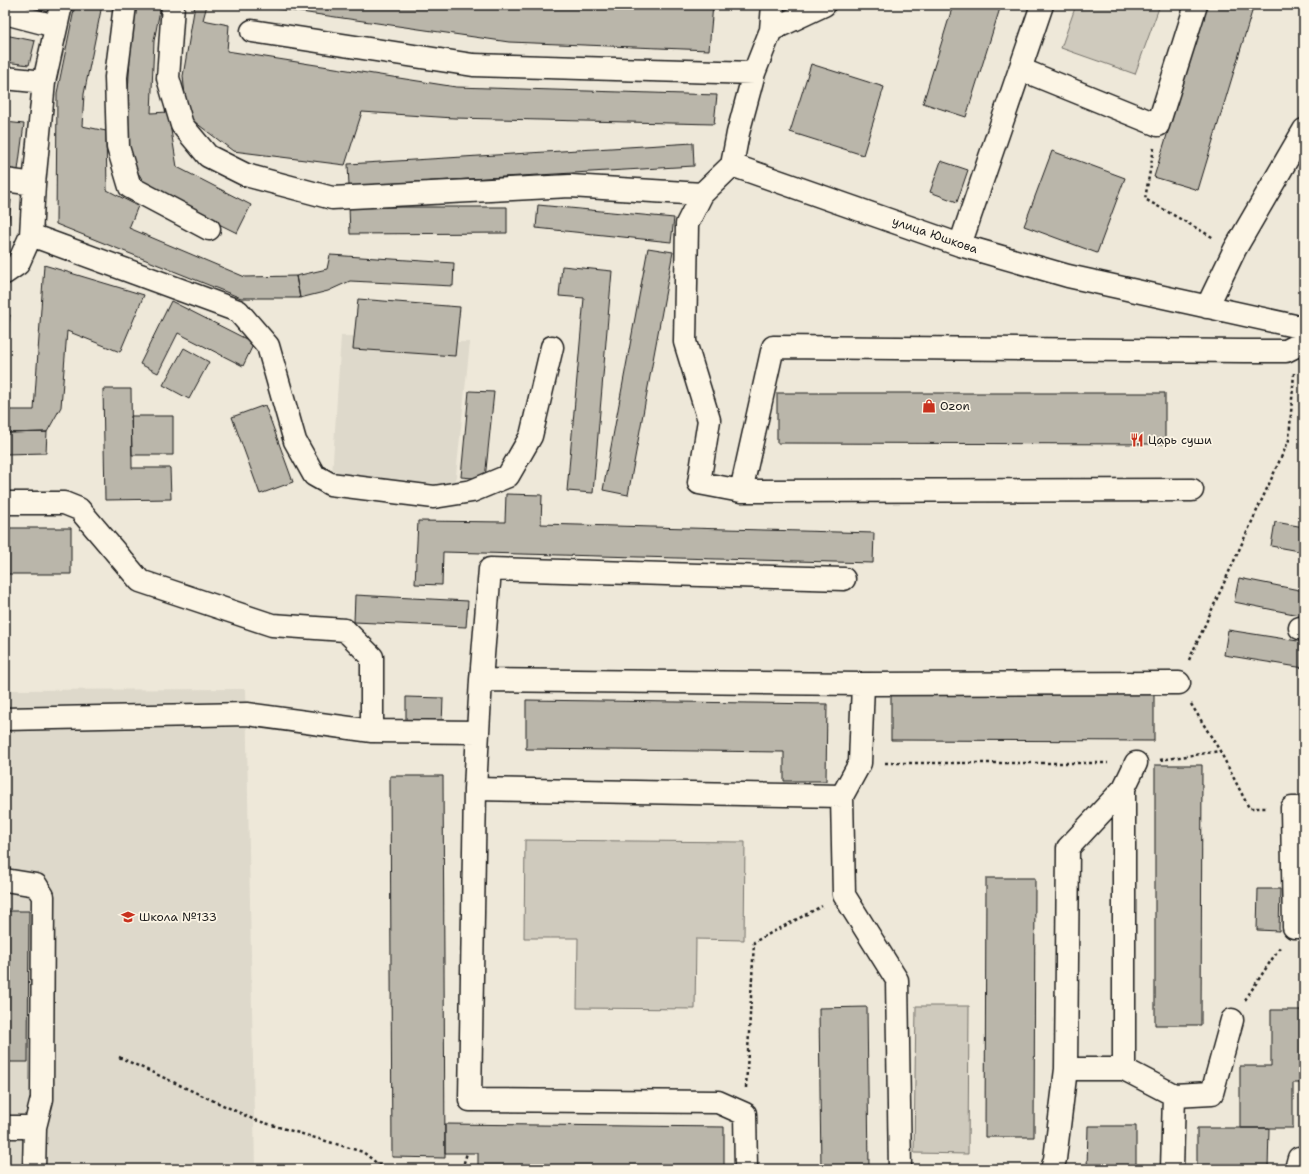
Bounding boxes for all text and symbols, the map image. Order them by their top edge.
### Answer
street label: улица Юшкова [890,213,980,257]
shop icon: Ozon [921,398,937,414]
place label: Ozon [940,398,970,414]
restaurant icon: Царь суши [1129,432,1145,448]
place label: Царь суши [1148,432,1212,448]
school or university icon: Школа №133 [120,909,136,925]
place label: Школа №133 [139,909,217,925]

